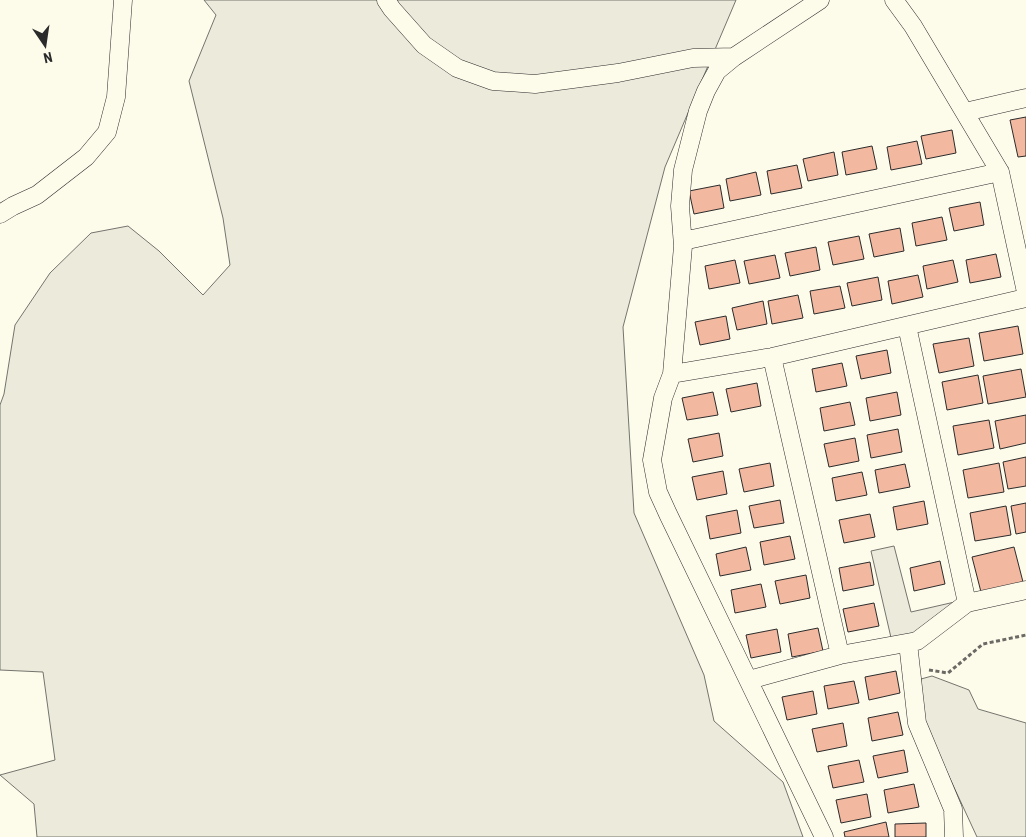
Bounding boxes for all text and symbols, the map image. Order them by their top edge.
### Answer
north arrow [20,20,70,70]
text: N [42,49,54,66]

